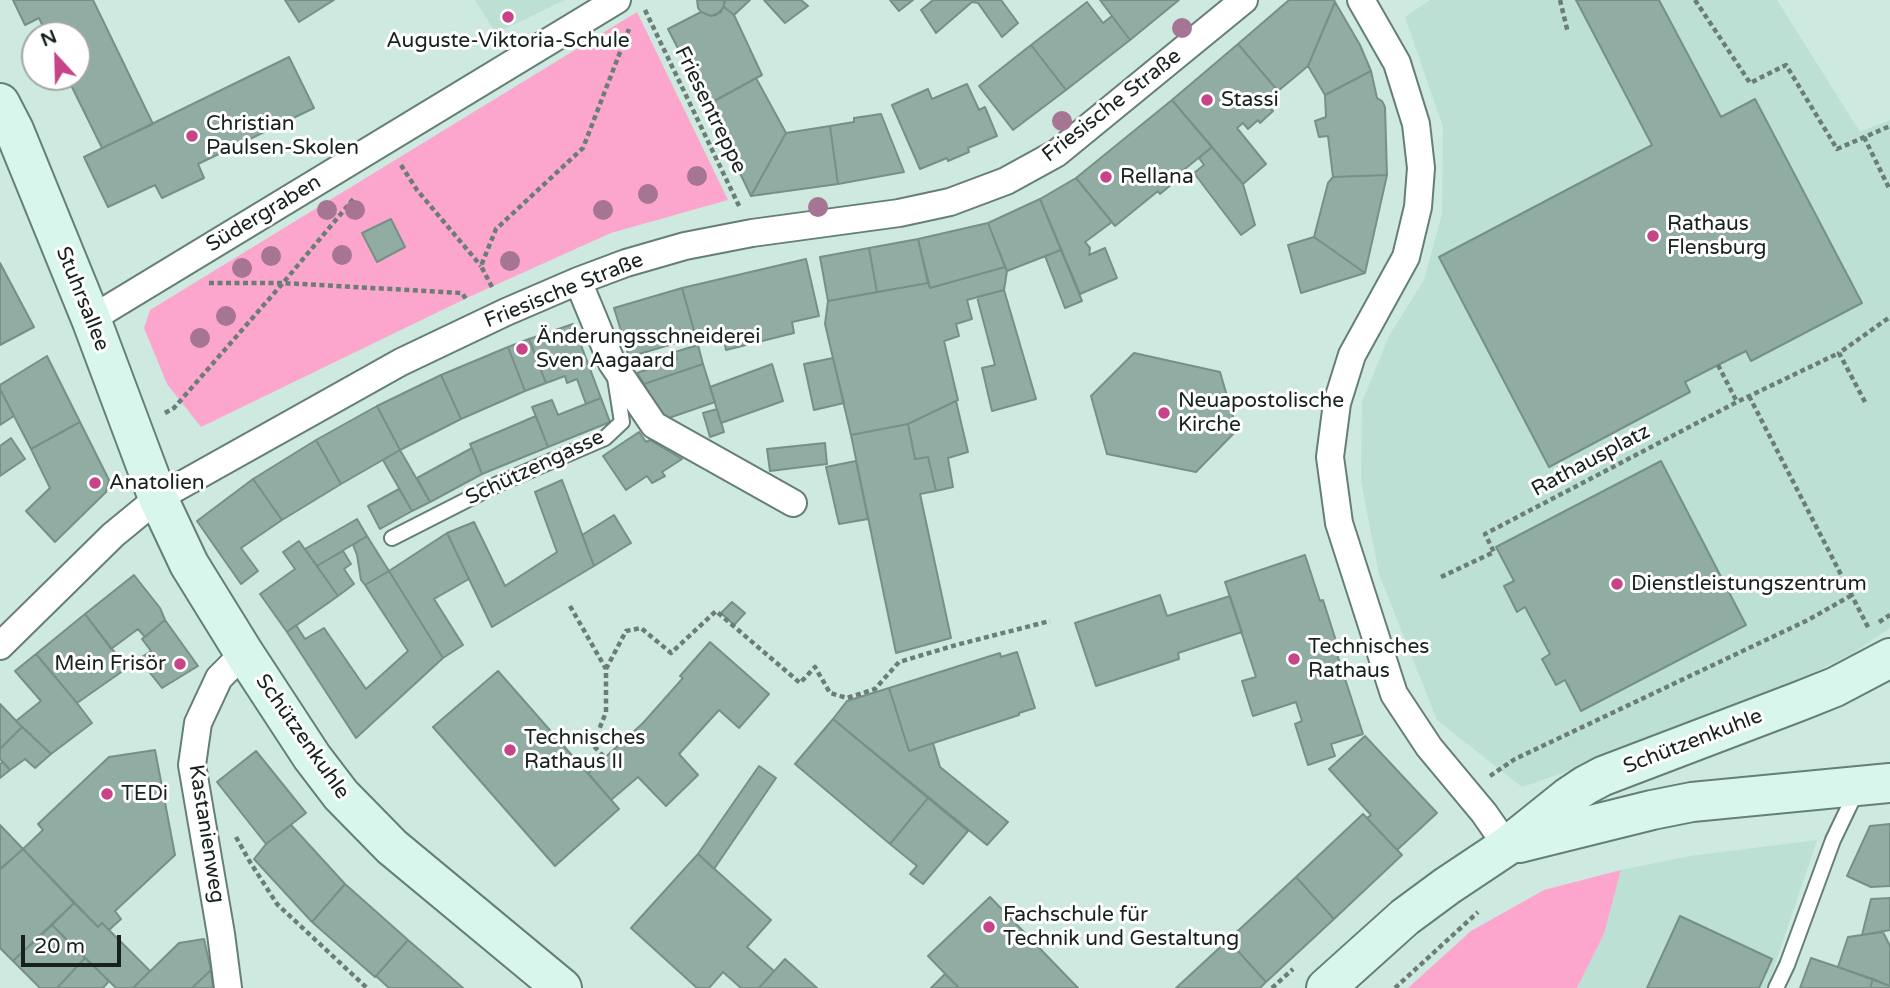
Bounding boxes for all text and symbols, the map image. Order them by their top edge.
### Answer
marker: Auguste-Viktoria-Schule [500,9,516,25]
north arrow [21,21,91,91]
text: N [38,25,60,51]
place label: Auguste-Viktoria-Schule [386,28,630,54]
street label: Friesentreppe [668,43,752,177]
street label: Friesische Straße [1038,44,1186,168]
place label: Stassi [1221,87,1279,113]
marker: Stassi [1199,92,1215,108]
place label: Christian Paulsen-Skolen [206,111,359,161]
marker: Christian Paulsen-Skolen [184,128,200,144]
place label: Rellana [1120,164,1194,190]
marker: Rellana [1098,169,1114,185]
street label: Südergraben [202,170,326,258]
place label: Rathaus Flensburg [1667,211,1767,261]
marker: Rathaus Flensburg [1645,228,1661,244]
street label: Stuhrsallee [50,243,114,355]
street label: Friesische Straße [481,248,647,334]
place label: Änderungsschneiderei Sven Aagaard [536,324,760,374]
marker: Änderungsschneiderei Sven Aagaard [514,341,530,357]
place label: Neuapostolische Kirche [1178,388,1344,438]
marker: Neuapostolische Kirche [1156,405,1172,421]
street label: Rathausplatz [1528,419,1654,503]
street label: Schützengasse [462,425,608,511]
place label: Anatolien [109,470,205,496]
marker: Anatolien [87,475,103,491]
place label: Dienstleistungszentrum [1631,571,1867,597]
marker: Dienstleistungszentrum [1609,576,1625,592]
place label: Technisches Rathaus [1308,634,1429,684]
place label: Mein Frisör [54,651,166,677]
marker: Technisches Rathaus [1286,651,1302,667]
marker: Mein Frisör [172,656,188,672]
street label: Schützenkuhle [250,670,354,804]
street label: Schützenkuhle [1620,704,1766,780]
place label: Technisches Rathaus II [524,725,645,775]
marker: Technisches Rathaus II [502,742,518,758]
street label: Kastanienweg [183,763,229,905]
place label: TEDi [121,781,168,807]
marker: TEDi [99,786,115,802]
place label: Fachschule für Technik und Gestaltung [1003,902,1239,952]
marker: Fachschule für Technik und Gestaltung [981,919,997,935]
scale bar [24,922,124,966]
text: 20 m [34,934,85,959]

